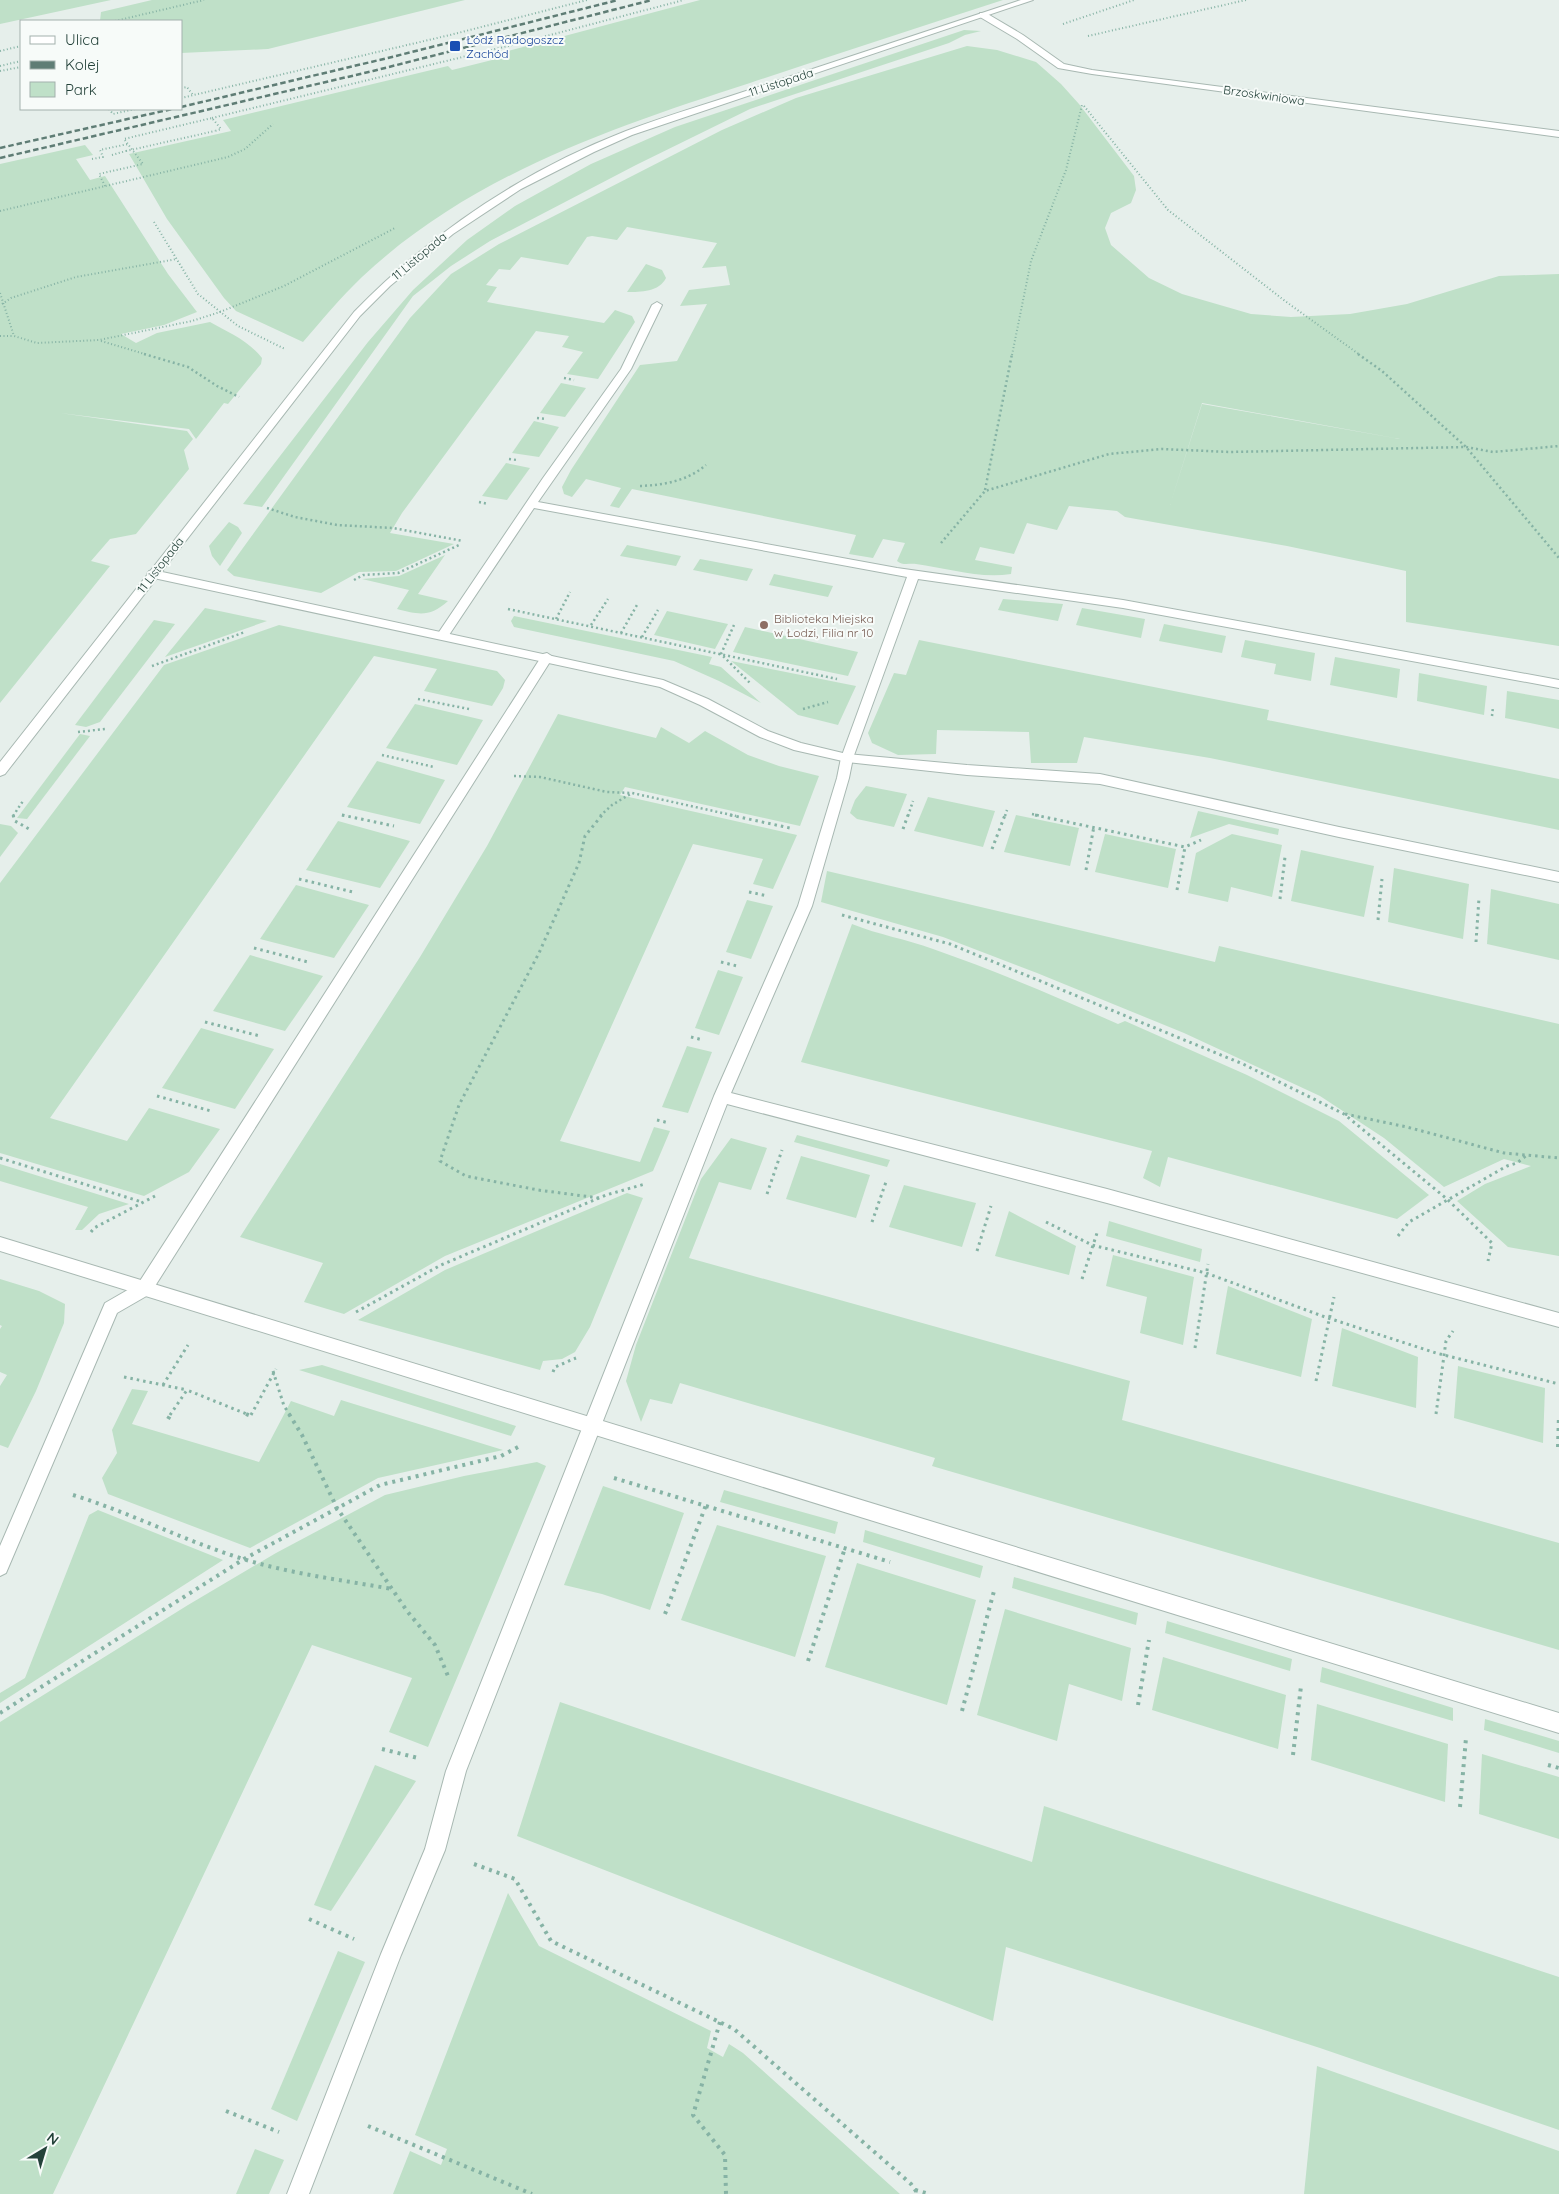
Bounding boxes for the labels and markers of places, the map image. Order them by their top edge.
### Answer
place label: Łódź Radogoszcz Zachód [466,32,564,61]
marker: Łódź Radogoszcz Zachód [448,39,462,53]
place label: Biblioteka Miejska w Łodzi, Filia nr 10 [774,611,874,640]
marker: Biblioteka Miejska w Łodzi, Filia nr 10 [758,619,770,631]

